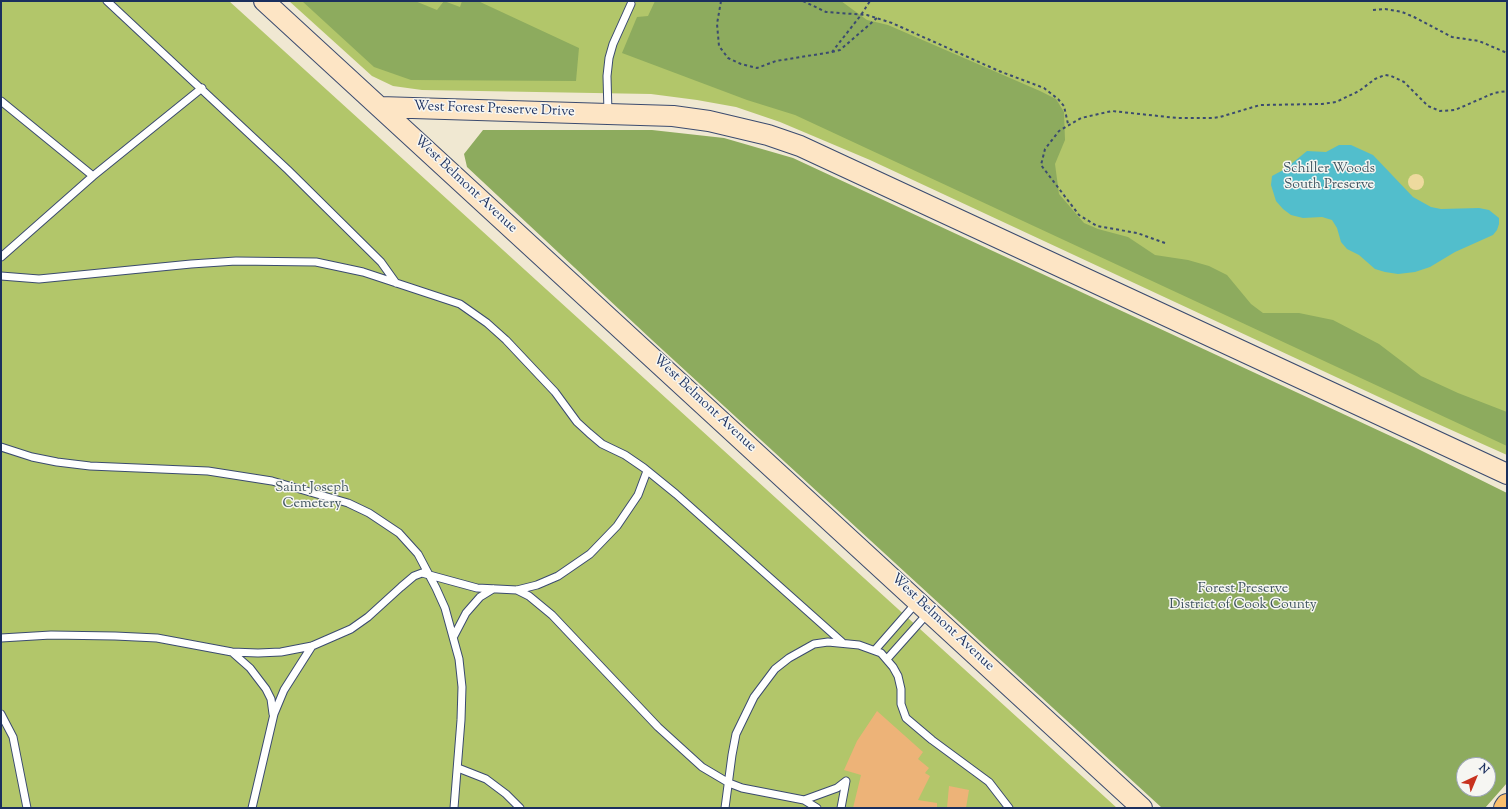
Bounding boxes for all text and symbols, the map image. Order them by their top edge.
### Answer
street label: West Forest Preserve Drive [413,99,575,121]
street label: West Belmont Avenue [410,133,520,237]
park label: Schiller Woods South Preserve [1283,162,1375,194]
street label: West Belmont Avenue [649,352,759,456]
park label: Saint Joseph Cemetery [275,481,349,514]
street label: West Belmont Avenue [887,571,997,675]
park label: Forest Preserve District of Cook County [1169,582,1317,614]
north arrow [1456,757,1496,797]
text: N [1475,760,1492,778]

